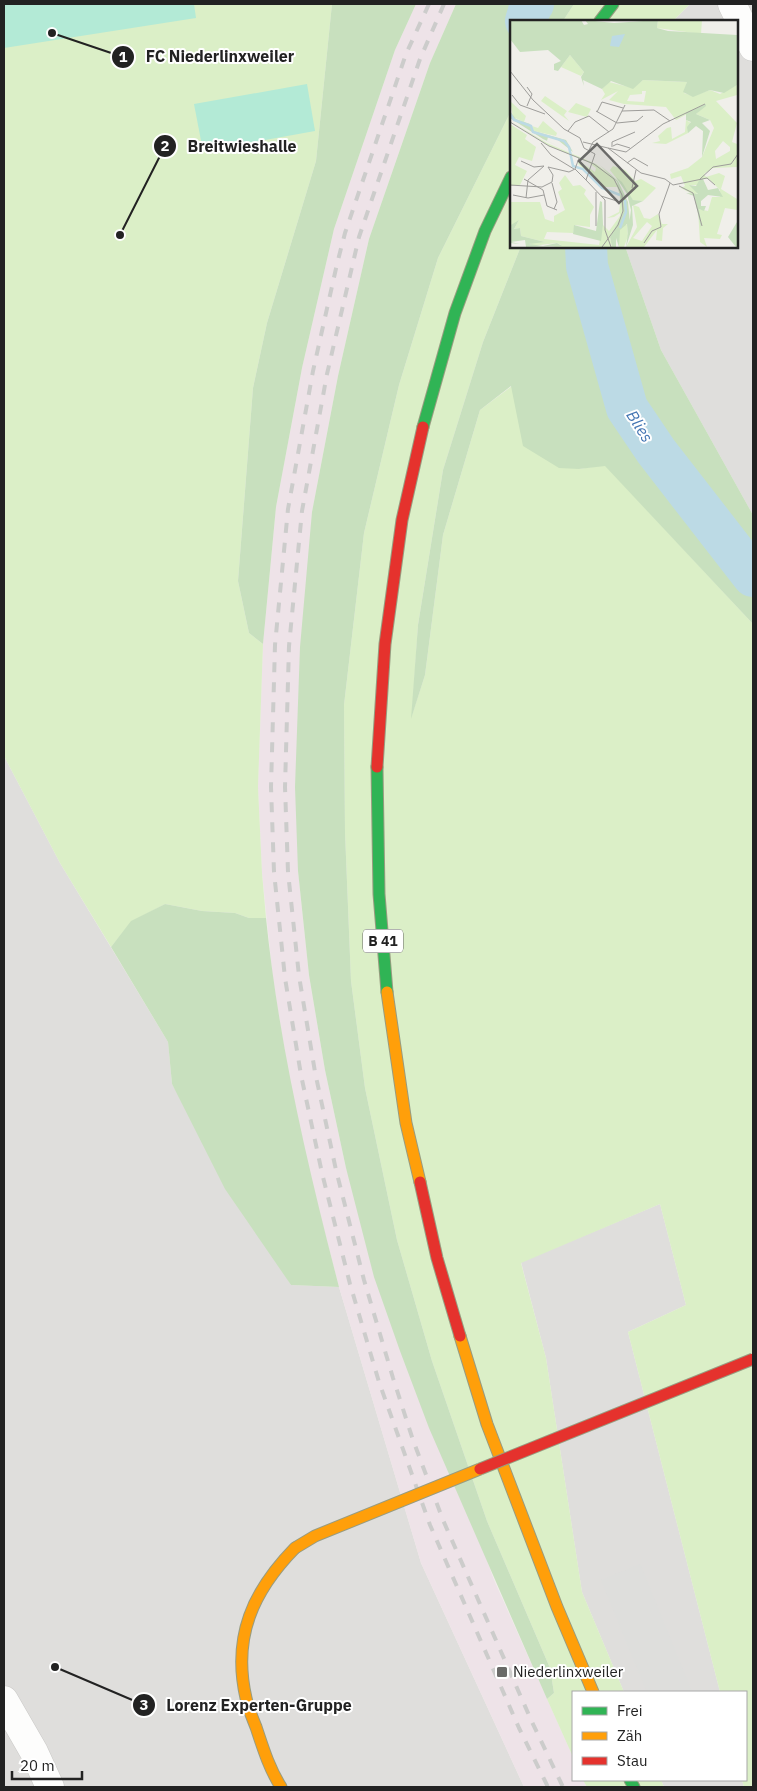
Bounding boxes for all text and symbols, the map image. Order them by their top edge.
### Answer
inset map [510,20,737,248]
callout: FC Niederlinxweiler [110,41,304,72]
text: FC Niederlinxweiler [146,46,295,66]
text: 1 [118,47,128,66]
callout: Breitwieshalle [153,131,307,162]
text: 2 [160,136,170,155]
text: Breitwieshalle [187,136,297,156]
water label: Blies [622,406,658,446]
road number: B 41 [363,929,403,952]
place label: Niederlinxweiler [513,1662,624,1681]
marker: Niederlinxweiler [495,1665,509,1679]
callout: Lorenz Experten-Gruppe [132,1690,362,1721]
legend [572,1691,747,1781]
text: 3 [139,1695,149,1714]
text: Lorenz Experten-Gruppe [166,1695,352,1715]
text: Frei [617,1701,643,1720]
text: Zäh [617,1726,642,1745]
scale bar [12,1748,82,1780]
text: Stau [617,1751,648,1770]
text: 20 m [20,1756,55,1775]

